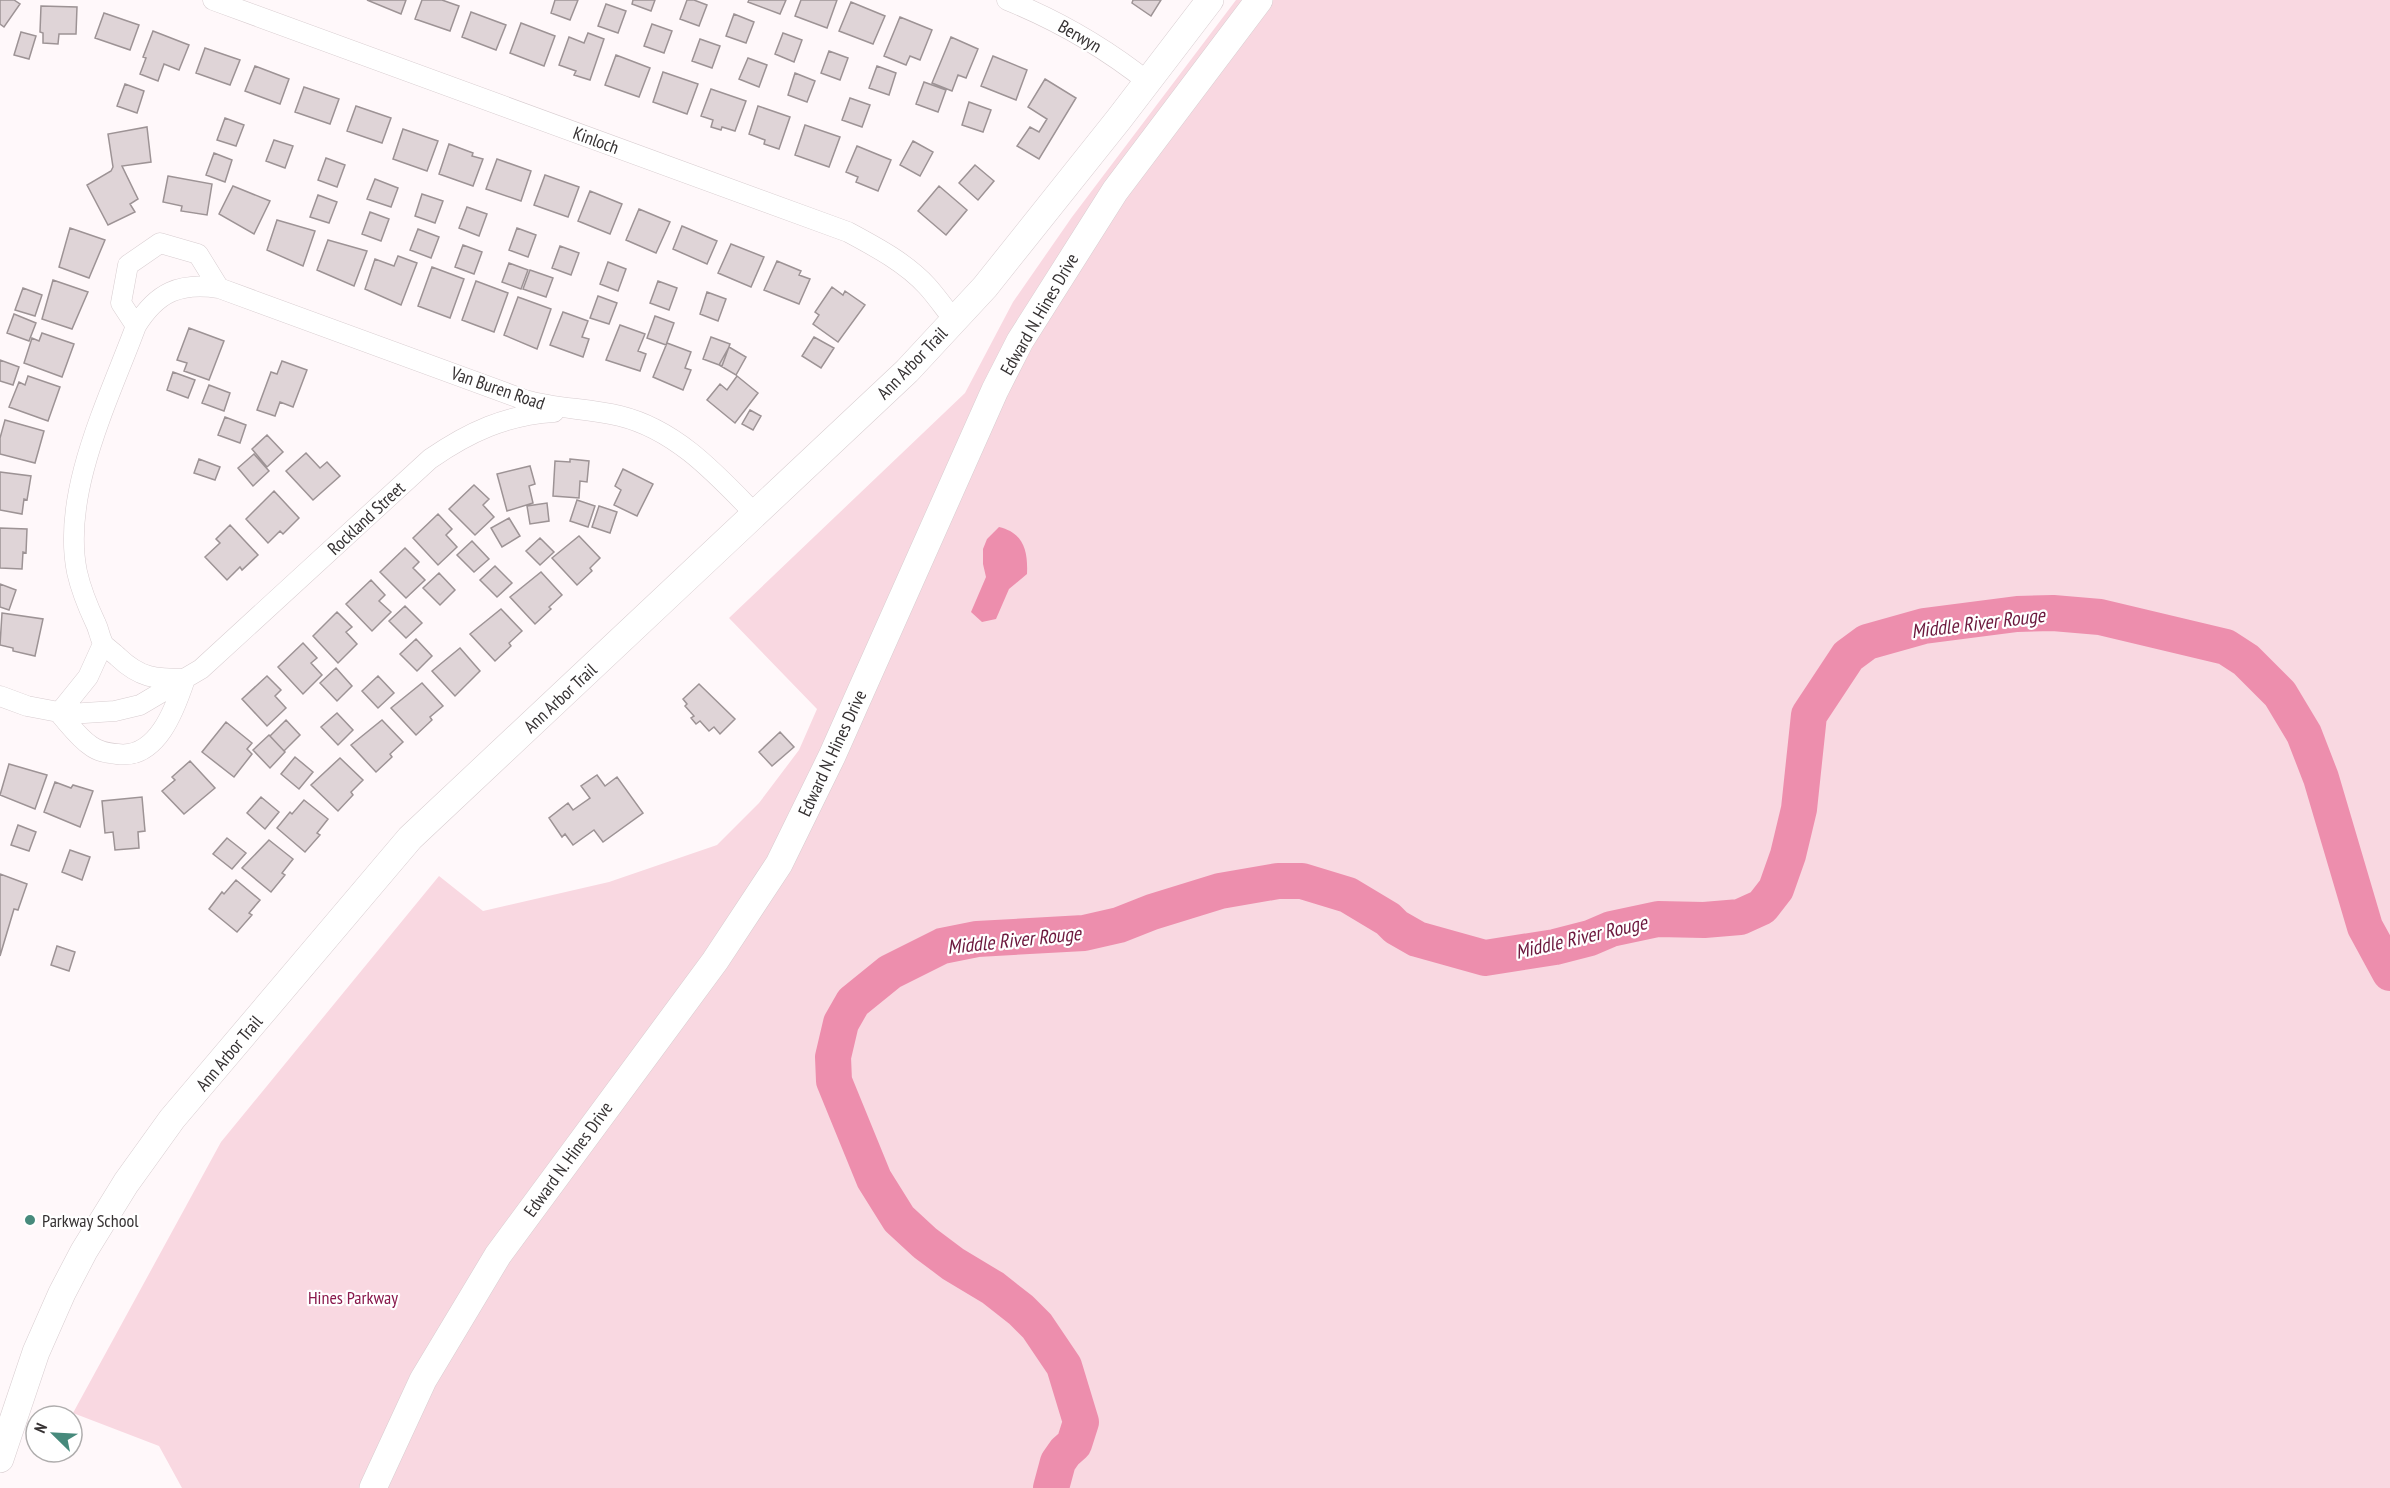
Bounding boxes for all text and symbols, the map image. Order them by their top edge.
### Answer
street label: Berwyn [1054,14,1106,58]
street label: Kinloch [570,121,622,159]
street label: Edward N. Hines Drive [995,249,1083,379]
street label: Ann Arbor Trail [872,321,953,404]
street label: Van Buren Road [447,361,548,415]
street label: Rockland Street [323,476,409,560]
water label: Middle River Rouge [1910,602,2048,644]
street label: Ann Arbor Trail [519,658,602,738]
street label: Edward N. Hines Drive [793,686,871,820]
water label: Middle River Rouge [1513,909,1651,965]
water label: Middle River Rouge [946,920,1084,960]
street label: Ann Arbor Trail [191,1010,268,1096]
street label: Edward N. Hines Drive [518,1097,618,1221]
place label: Parkway School [42,1209,139,1232]
marker: Parkway School [23,1213,37,1227]
park label: Hines Parkway [308,1286,398,1309]
north arrow [24,1404,84,1464]
text: N [29,1420,51,1436]

